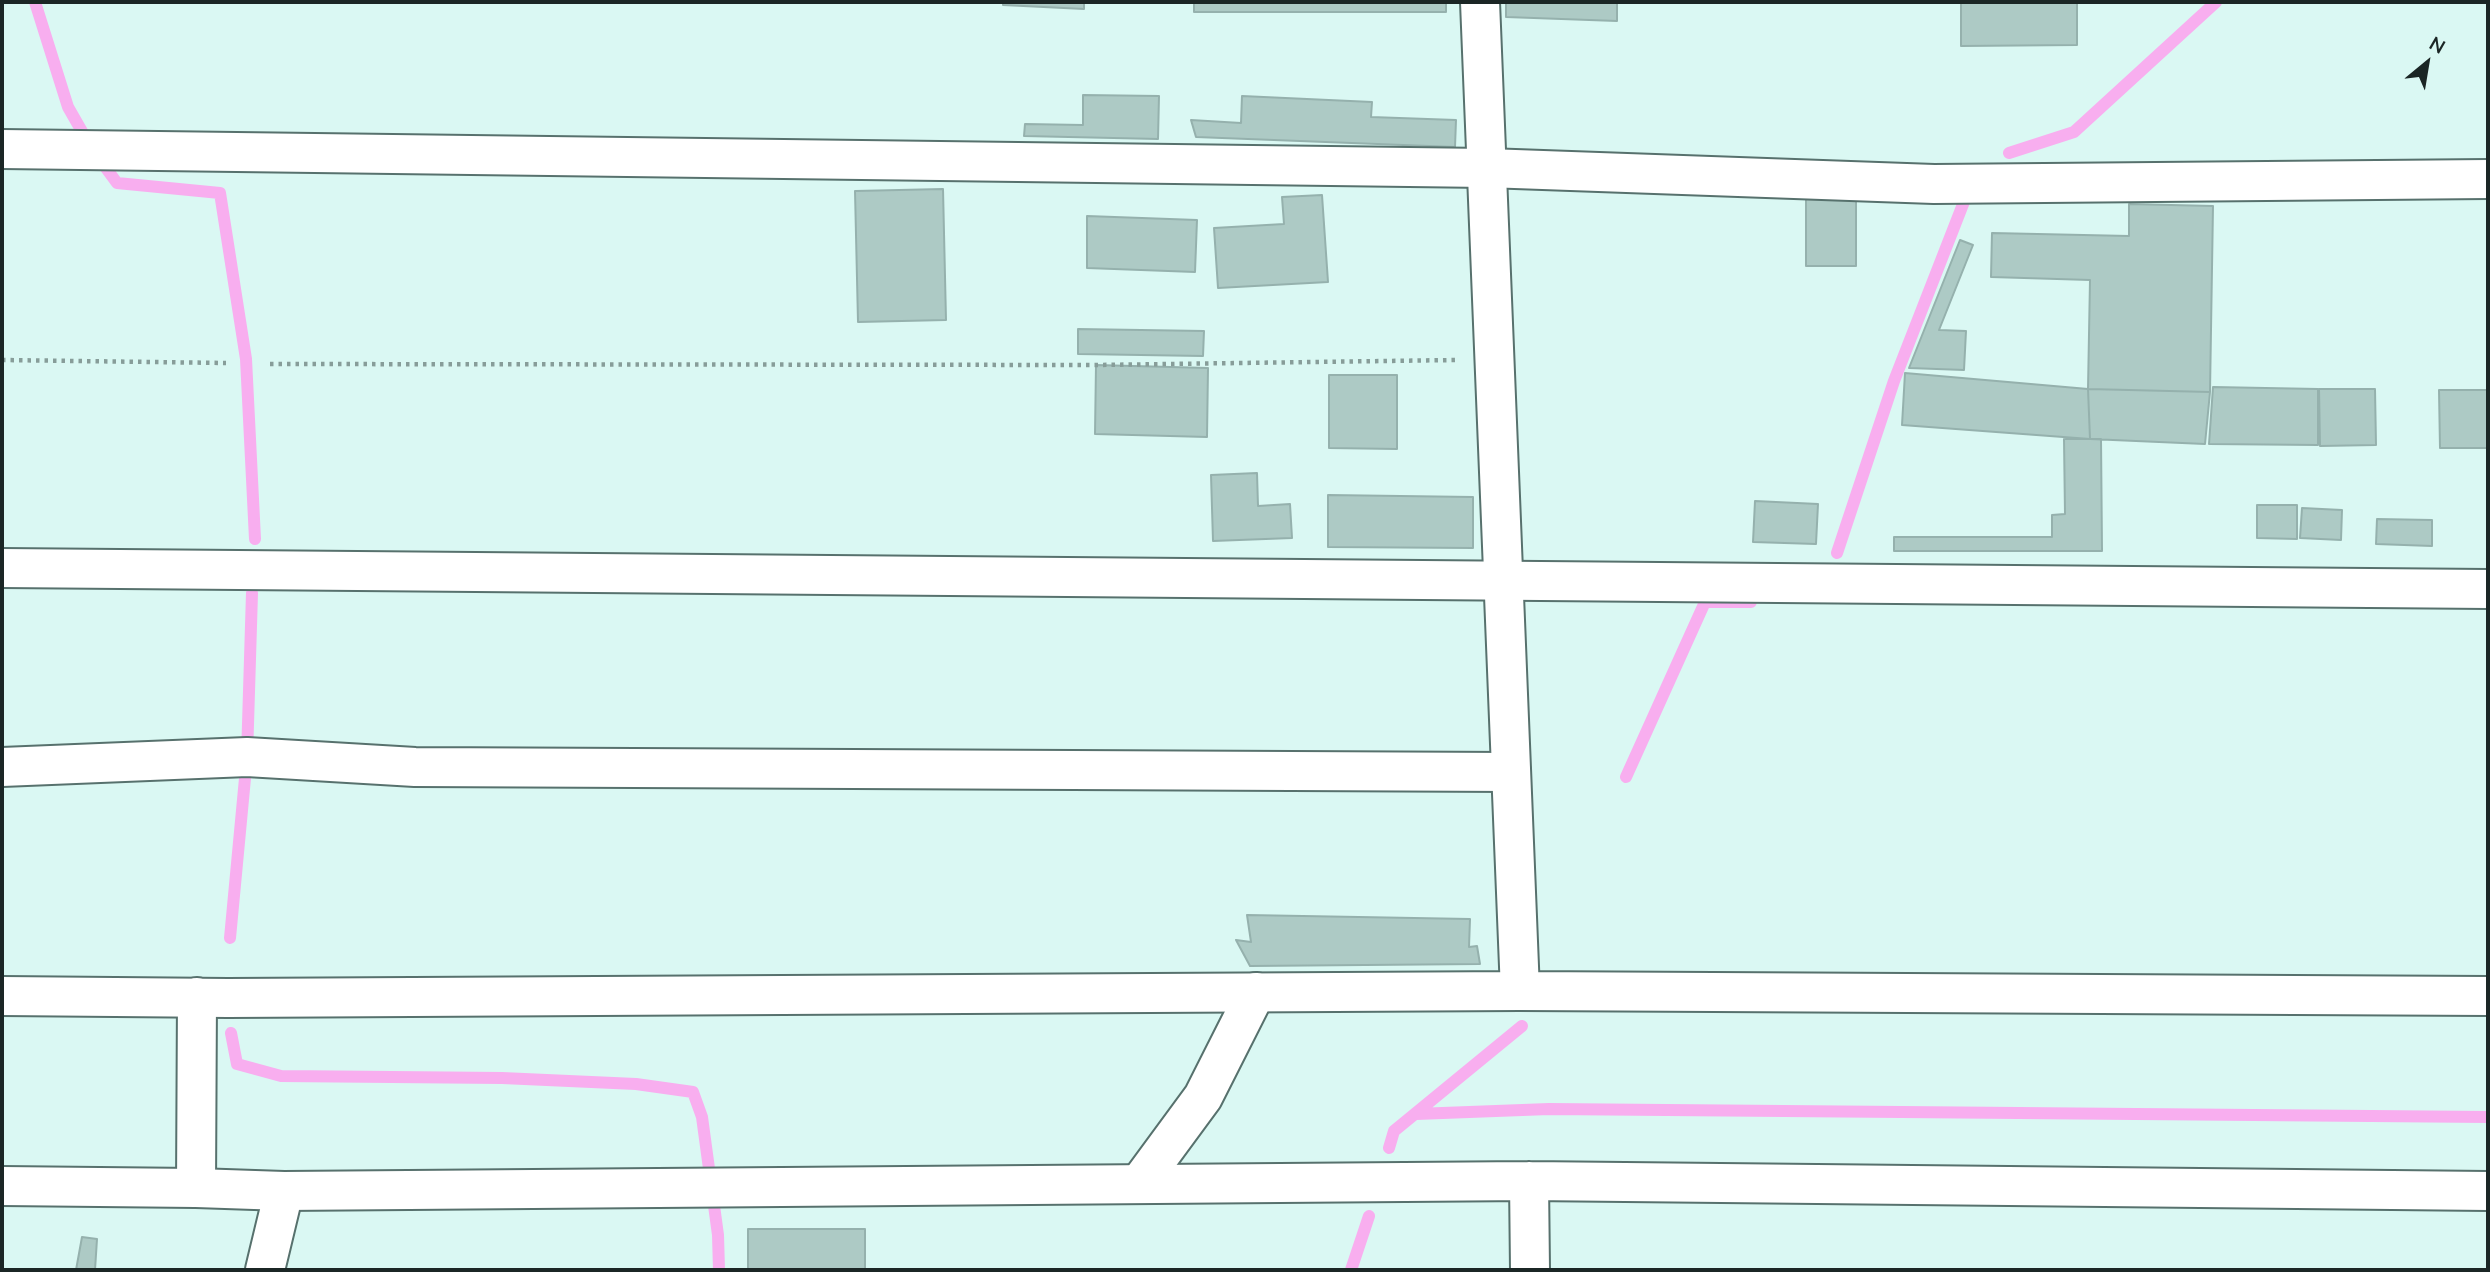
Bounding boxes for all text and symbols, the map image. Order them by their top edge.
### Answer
north arrow [2392,28,2462,98]
text: N [2425,31,2450,59]

